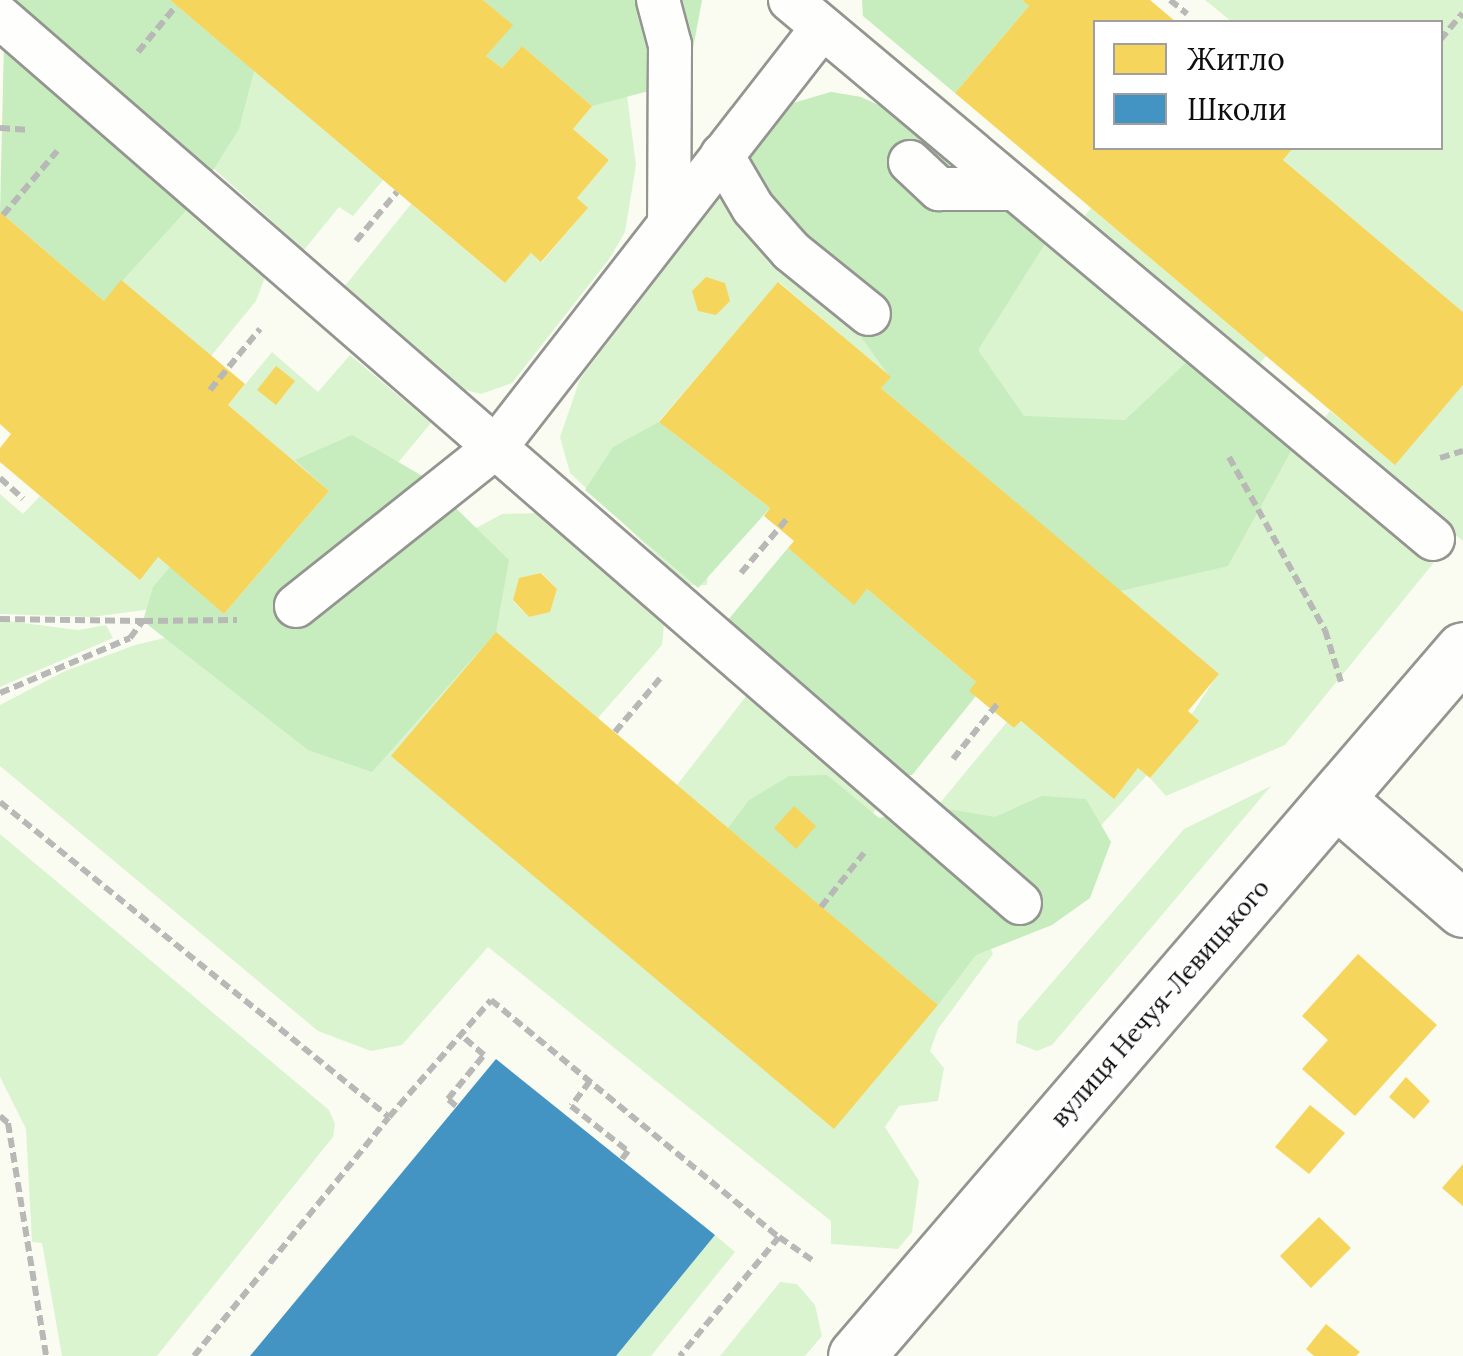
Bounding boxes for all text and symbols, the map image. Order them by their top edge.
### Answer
legend [1093,20,1443,150]
text: Житло [1187,40,1285,78]
text: Школи [1187,90,1287,128]
street label: вулиця Нечуя-Левицького [1044,873,1276,1133]

